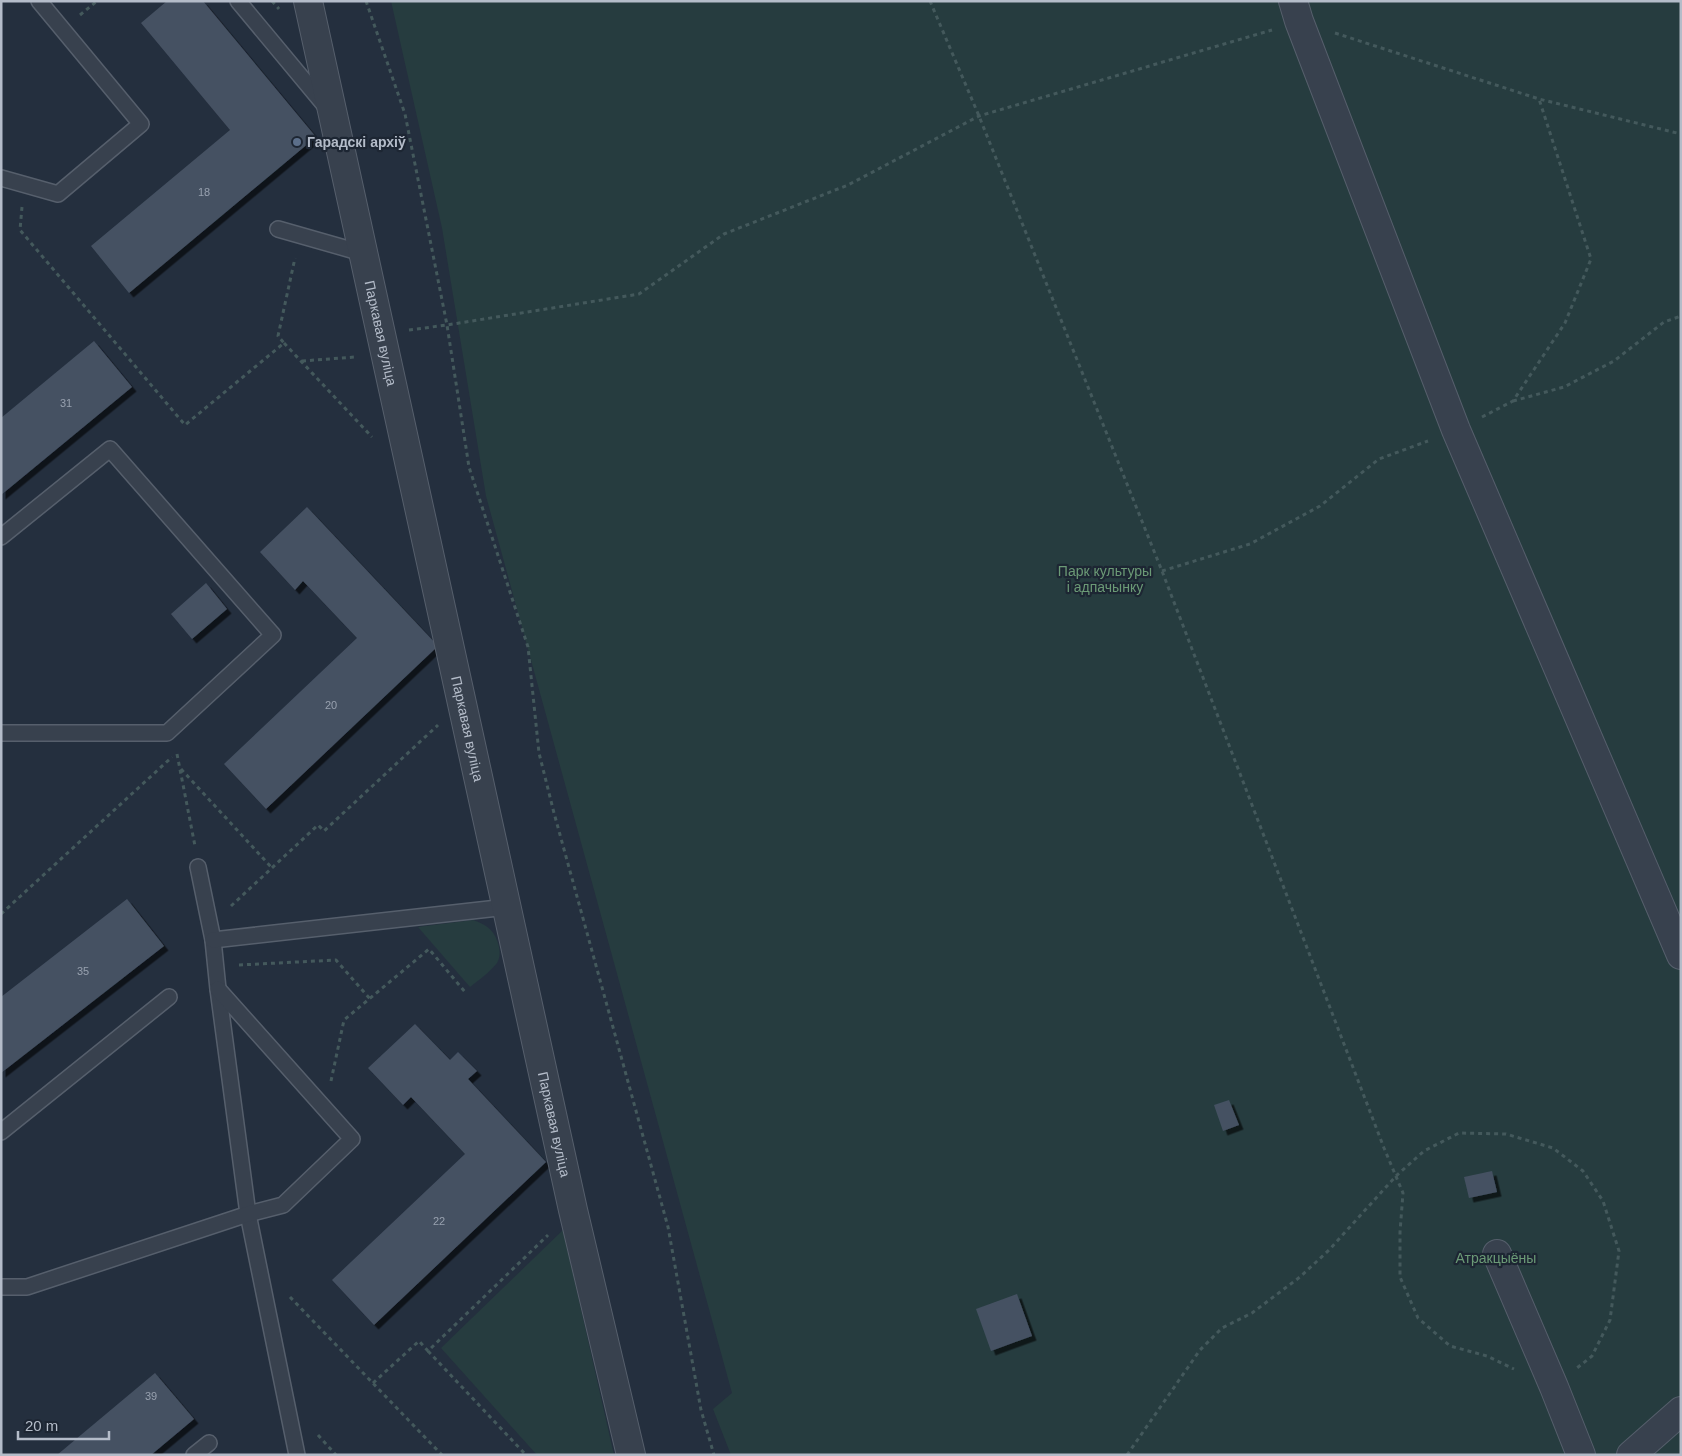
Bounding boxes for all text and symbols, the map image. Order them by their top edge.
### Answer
place label: Гарадскі архіў [307,134,406,150]
marker: Гарадскі архіў [291,136,303,148]
house number: 18 [198,186,210,198]
street label: Паркавая вуліца [361,279,400,387]
house number: 31 [60,397,72,409]
park label: Парк культуры і адпачынку [1058,563,1152,595]
street label: Паркавая вуліца [448,675,487,783]
house number: 20 [325,699,337,711]
house number: 35 [77,965,89,977]
street label: Паркавая вуліца [535,1070,574,1179]
house number: 22 [433,1215,445,1227]
park label: Атракцыёны [1456,1250,1536,1266]
house number: 39 [145,1390,157,1402]
scale bar [18,1408,109,1440]
text: 20 m [25,1417,58,1434]

